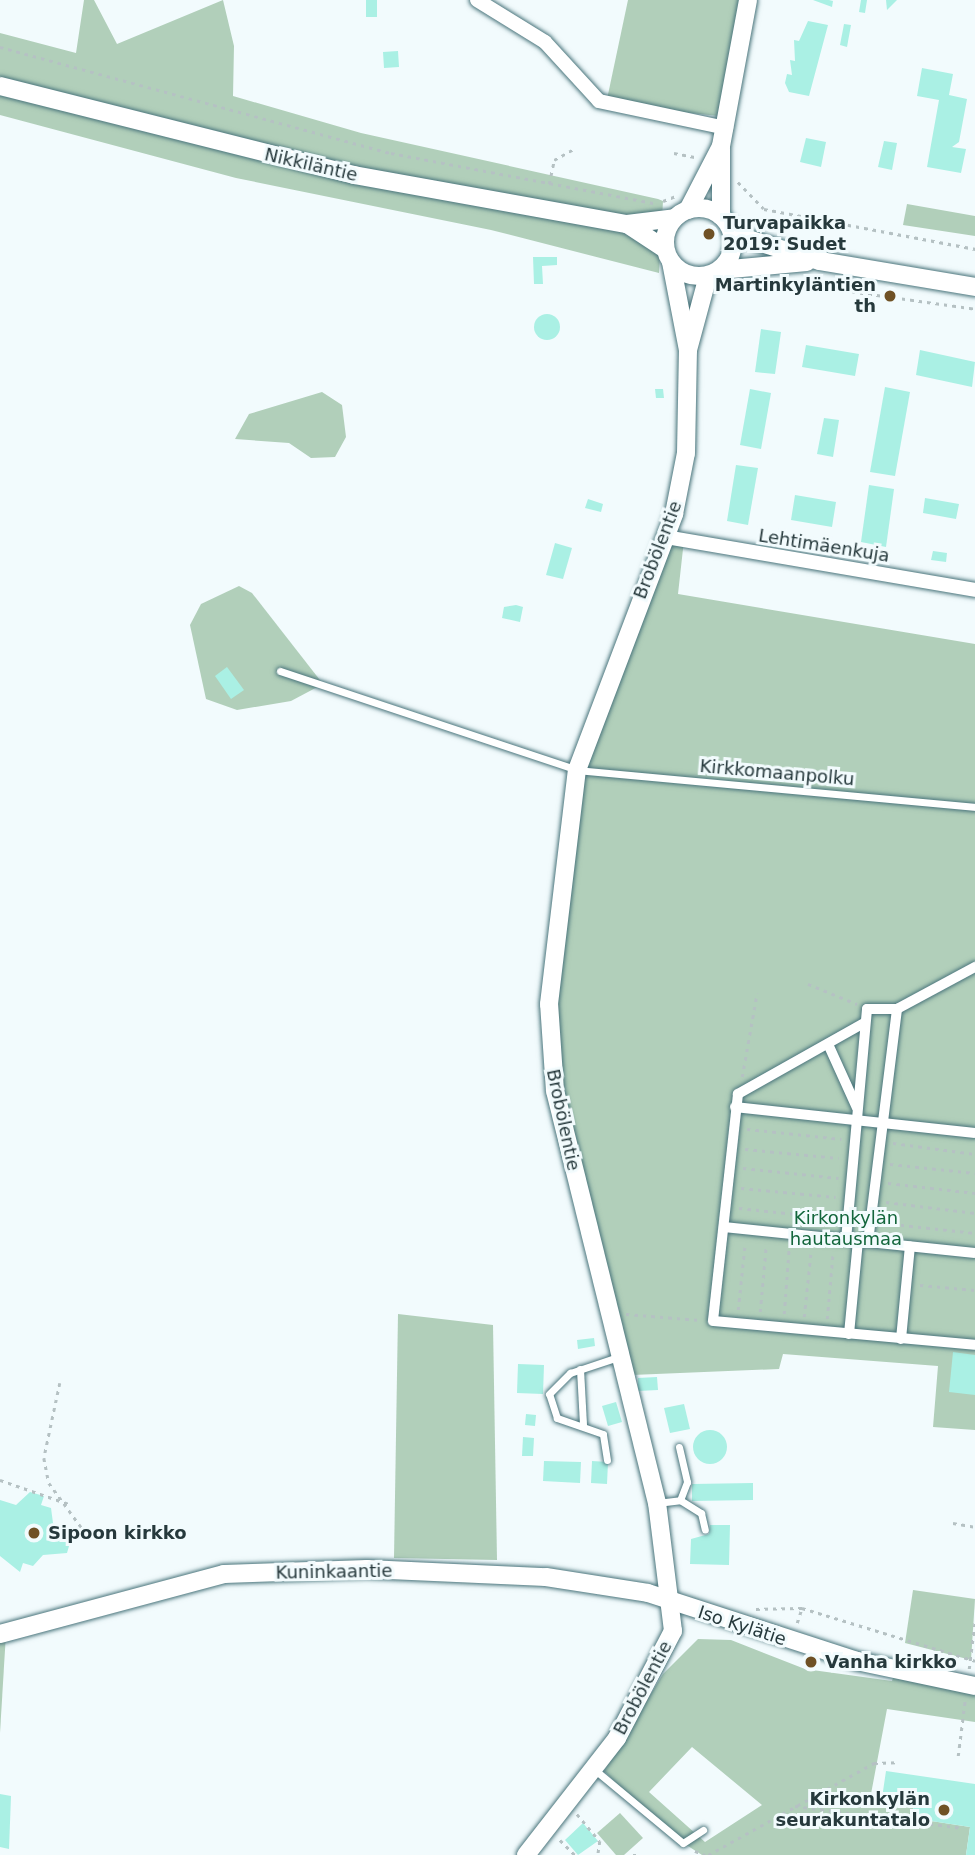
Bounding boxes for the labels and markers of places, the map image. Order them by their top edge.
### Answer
place label: Turvapaikka 2019: Sudet [723,213,846,256]
marker: Turvapaikka 2019: Sudet [701,226,717,242]
place label: Martinkyläntien th [715,275,876,318]
marker: Martinkyläntien th [882,288,898,304]
place label: Sipoon kirkko [48,1522,187,1544]
marker: Sipoon kirkko [26,1525,42,1541]
place label: Vanha kirkko [825,1651,957,1673]
marker: Vanha kirkko [803,1654,819,1670]
place label: Kirkonkylän seurakuntatalo [776,1789,930,1832]
marker: Kirkonkylän seurakuntatalo [936,1802,952,1818]

